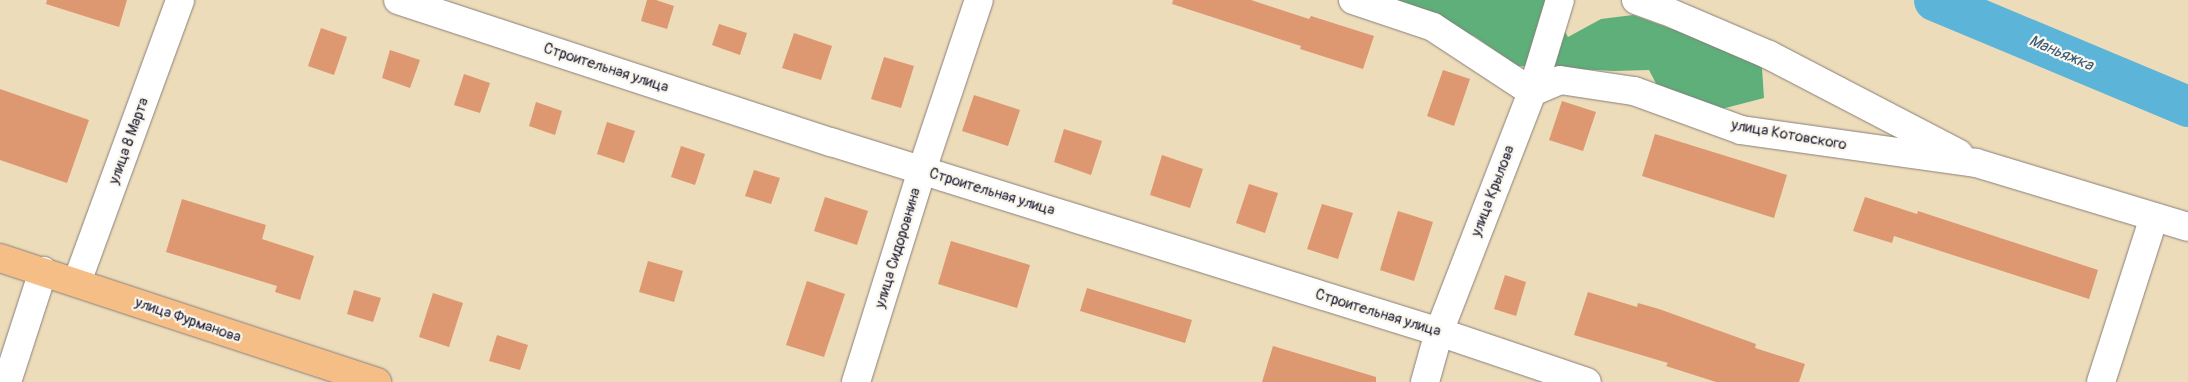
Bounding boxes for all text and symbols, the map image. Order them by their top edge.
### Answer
water label: Маньяжка [2026,31,2096,75]
street label: Строительная улица [541,39,671,97]
street label: улица 8 Марта [105,95,153,187]
street label: улица Котовского [1730,116,1848,154]
street label: улица Крылова [1467,143,1519,239]
street label: Строительная улица [927,164,1057,220]
street label: улица Сидоровнина [871,186,925,310]
street label: Строительная улица [1313,285,1443,341]
street label: улица Фурманова [133,293,243,347]

